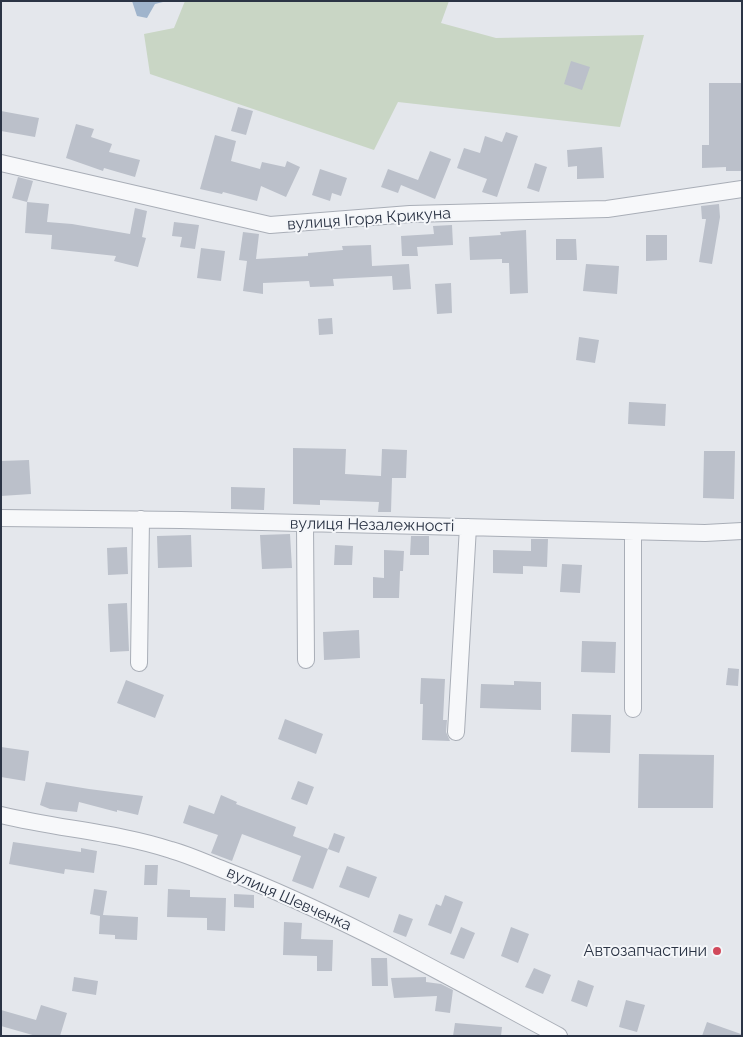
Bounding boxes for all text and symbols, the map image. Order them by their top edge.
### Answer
street label: вулиця Ігоря Крикуна [286,204,452,234]
street label: вулиця Незалежності [290,514,454,536]
street label: вулиця Шевченка [224,863,354,935]
place label: Автозапчастини [584,941,707,961]
marker: Автозапчастини [711,945,723,957]

